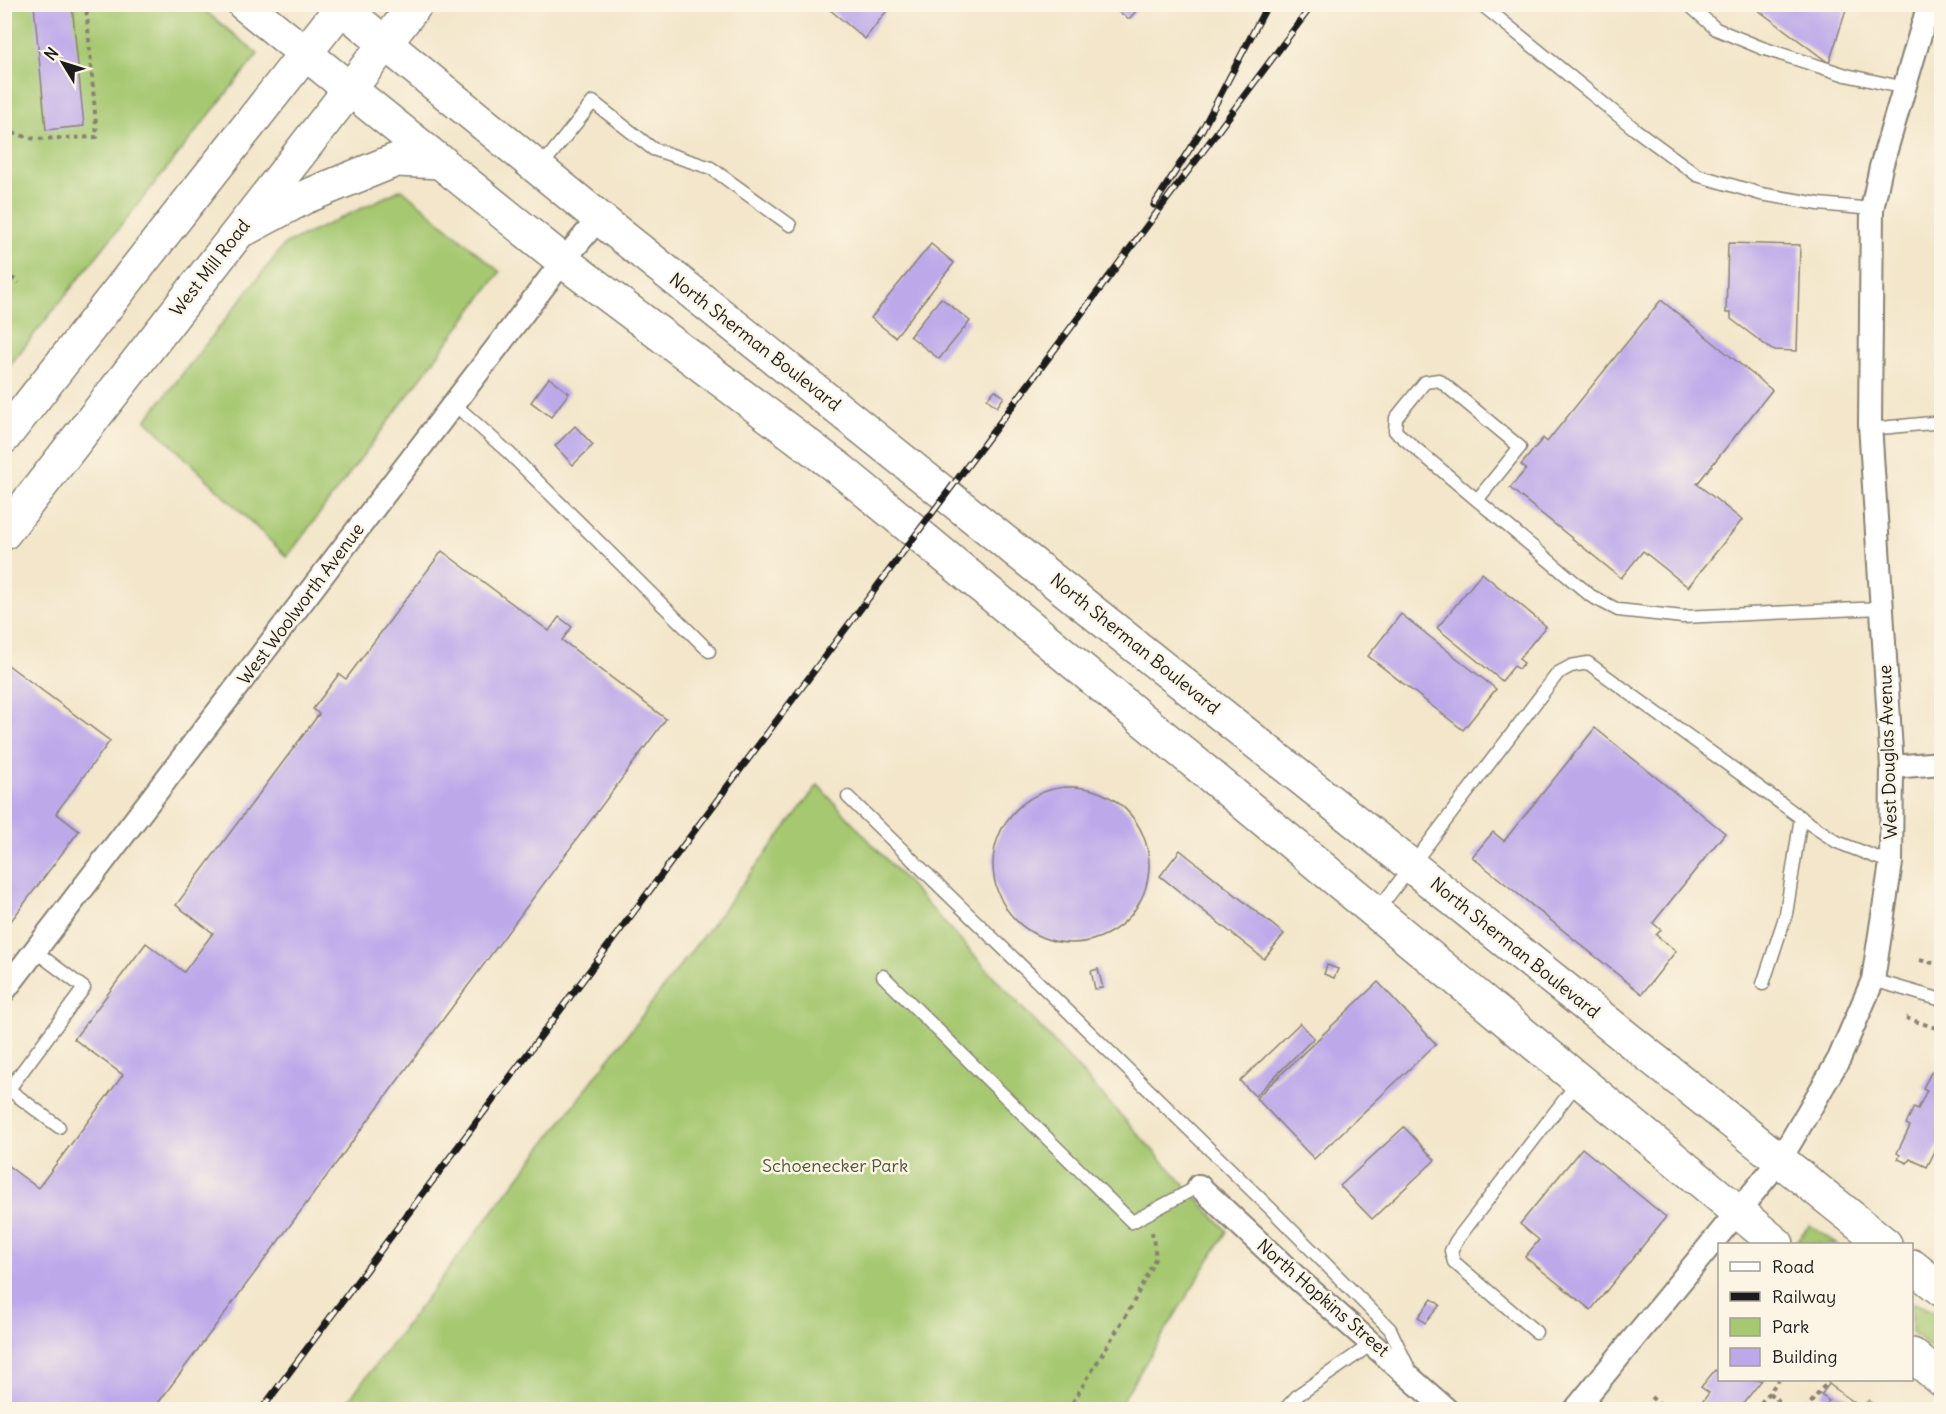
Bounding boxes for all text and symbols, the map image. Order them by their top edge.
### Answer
north arrow [33,33,93,93]
text: N [40,43,62,64]
street label: West Mill Road [165,214,255,321]
street label: North Sherman Boulevard [665,267,846,416]
street label: West Woolworth Avenue [232,518,369,689]
street label: North Sherman Boulevard [1046,568,1225,719]
street label: West Douglas Avenue [1873,664,1902,840]
street label: North Sherman Boulevard [1426,872,1605,1023]
park label: Schoenecker Park [762,1154,908,1177]
street label: North Hopkins Street [1252,1234,1394,1361]
legend [1718,1243,1913,1381]
text: Road [1772,1255,1815,1278]
text: Railway [1772,1285,1836,1308]
text: Park [1772,1315,1809,1338]
text: Building [1772,1345,1837,1368]

